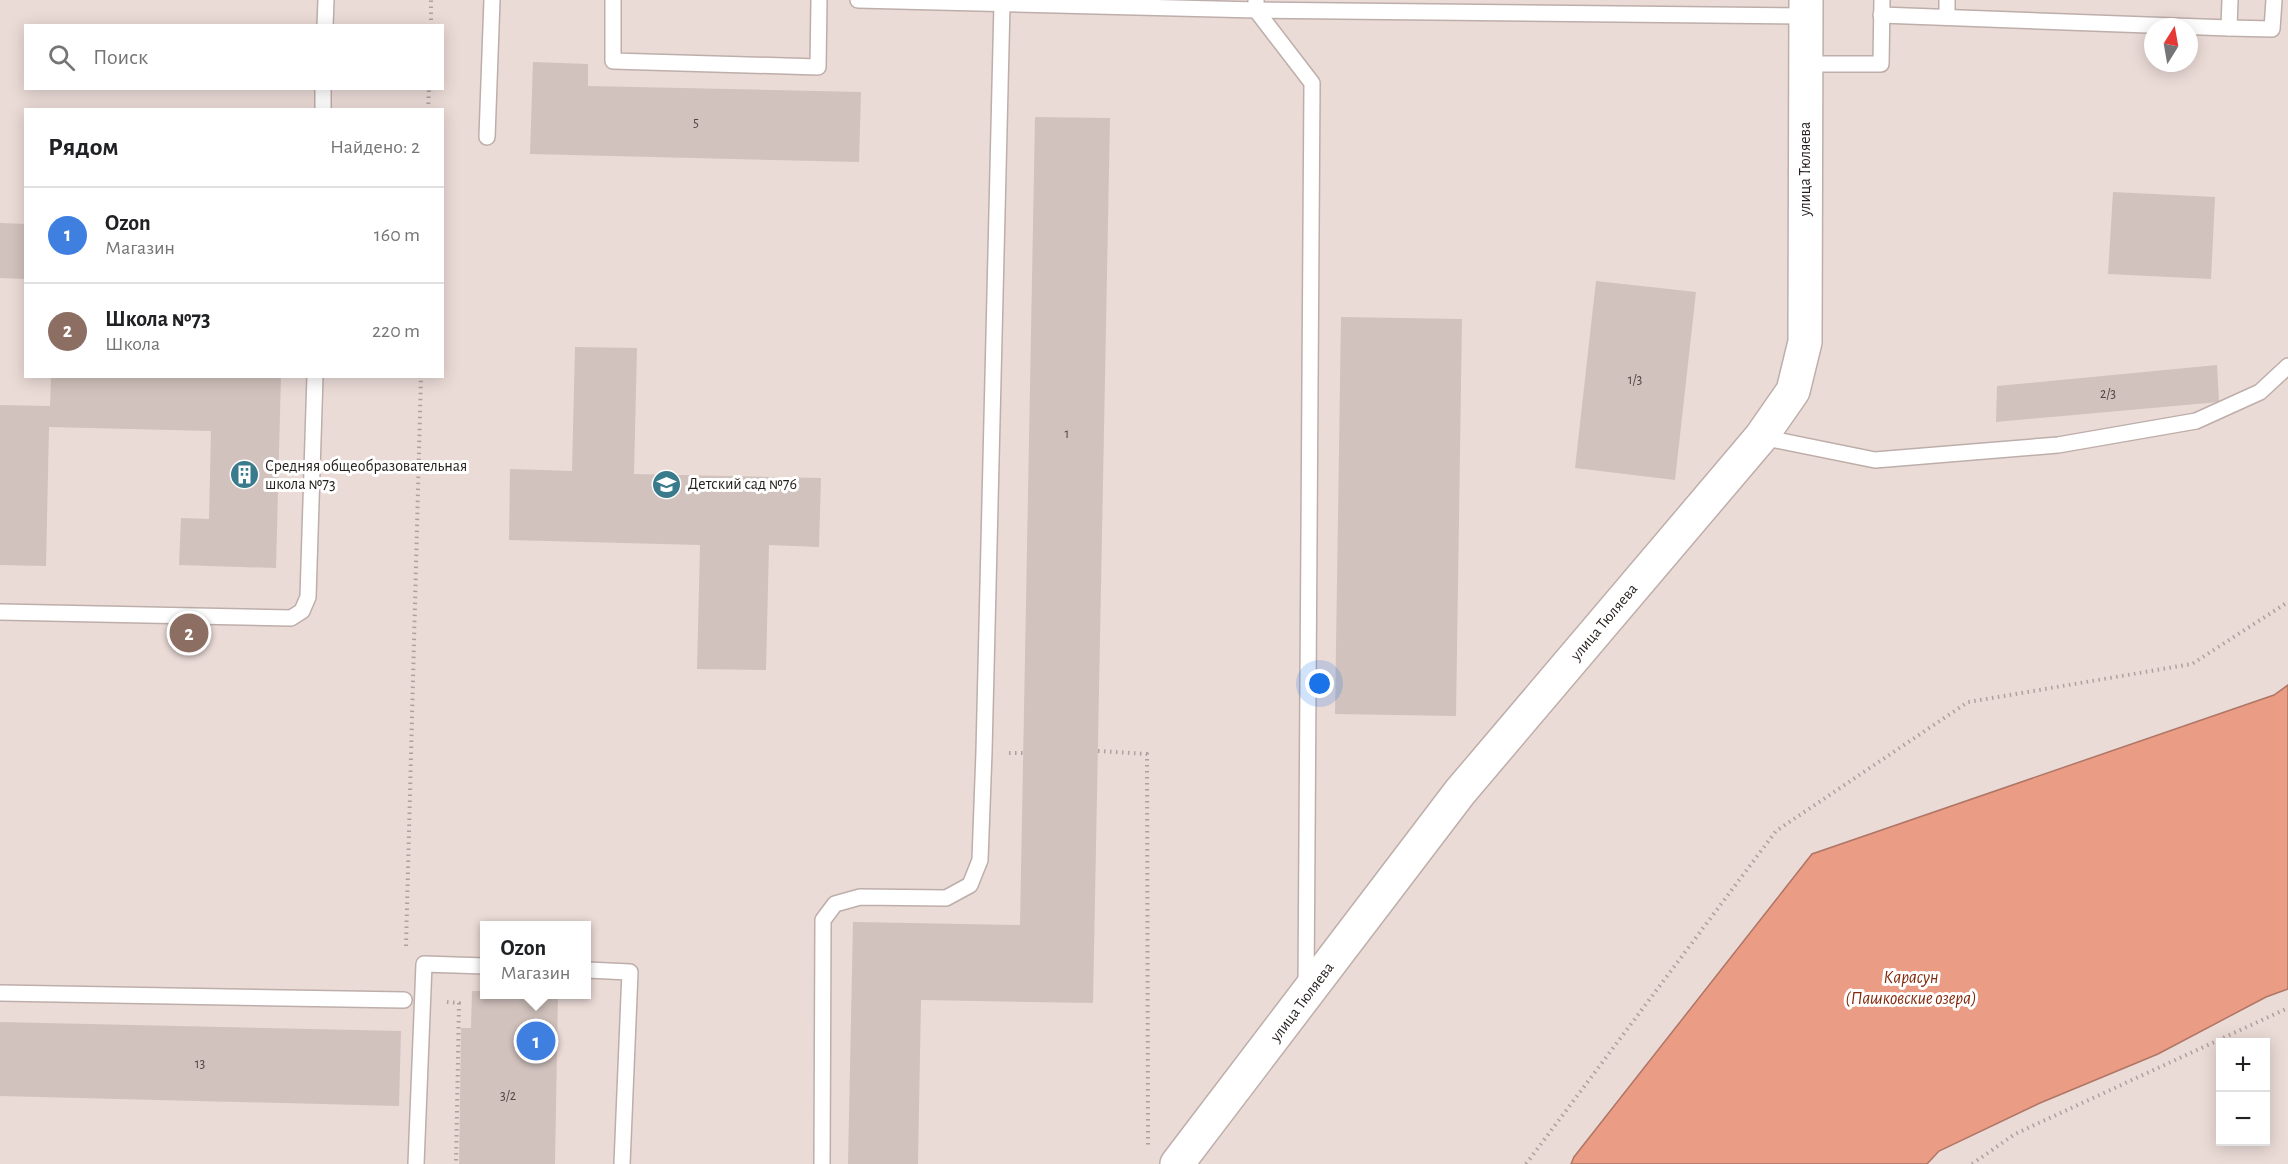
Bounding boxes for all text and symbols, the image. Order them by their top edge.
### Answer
north arrow [2144,18,2198,72]
search box [24,24,444,90]
icon: search [45,41,78,74]
text: Поиск [93,46,148,68]
house number: 5 [693,116,699,130]
street label: улица Тюляева [1797,122,1814,217]
text: Рядом [48,134,119,160]
text: Найдено: 2 [330,137,420,157]
text: Ozon [105,212,151,234]
text: 1 [64,225,71,245]
text: 160 m [374,225,420,245]
text: Магазин [105,238,175,258]
text: Школа №73 [105,308,211,330]
text: 2 [63,321,72,341]
text: 220 m [372,321,420,341]
text: Школа [105,334,160,354]
house number: 1/3 [1628,373,1643,387]
house number: 2/3 [2100,387,2116,401]
house number: 1 [1065,427,1069,441]
place label: Средняя общеобразовательная школа №73 [265,458,467,492]
building icon: Средняя общеобразовательная школа №73 [228,459,260,491]
school or university icon: Детский сад №76 [651,468,683,500]
place label: Детский сад №76 [688,476,797,492]
street label: улица Тюляева [1567,581,1641,665]
pin: 2 [170,610,208,656]
your location [1305,669,1334,698]
popup [480,921,591,999]
text: Ozon [500,937,546,959]
street label: улица Тюляева [1267,959,1338,1046]
text: Магазин [500,963,571,983]
water label: Карасун (Пашковские озера) [1846,969,1976,1008]
pin: 1 [516,1018,556,1064]
map controls [2216,1038,2270,1146]
button: + [2216,1038,2270,1092]
house number: 13 [195,1057,206,1071]
house number: 3/2 [500,1089,516,1103]
button: − [2216,1092,2270,1146]

